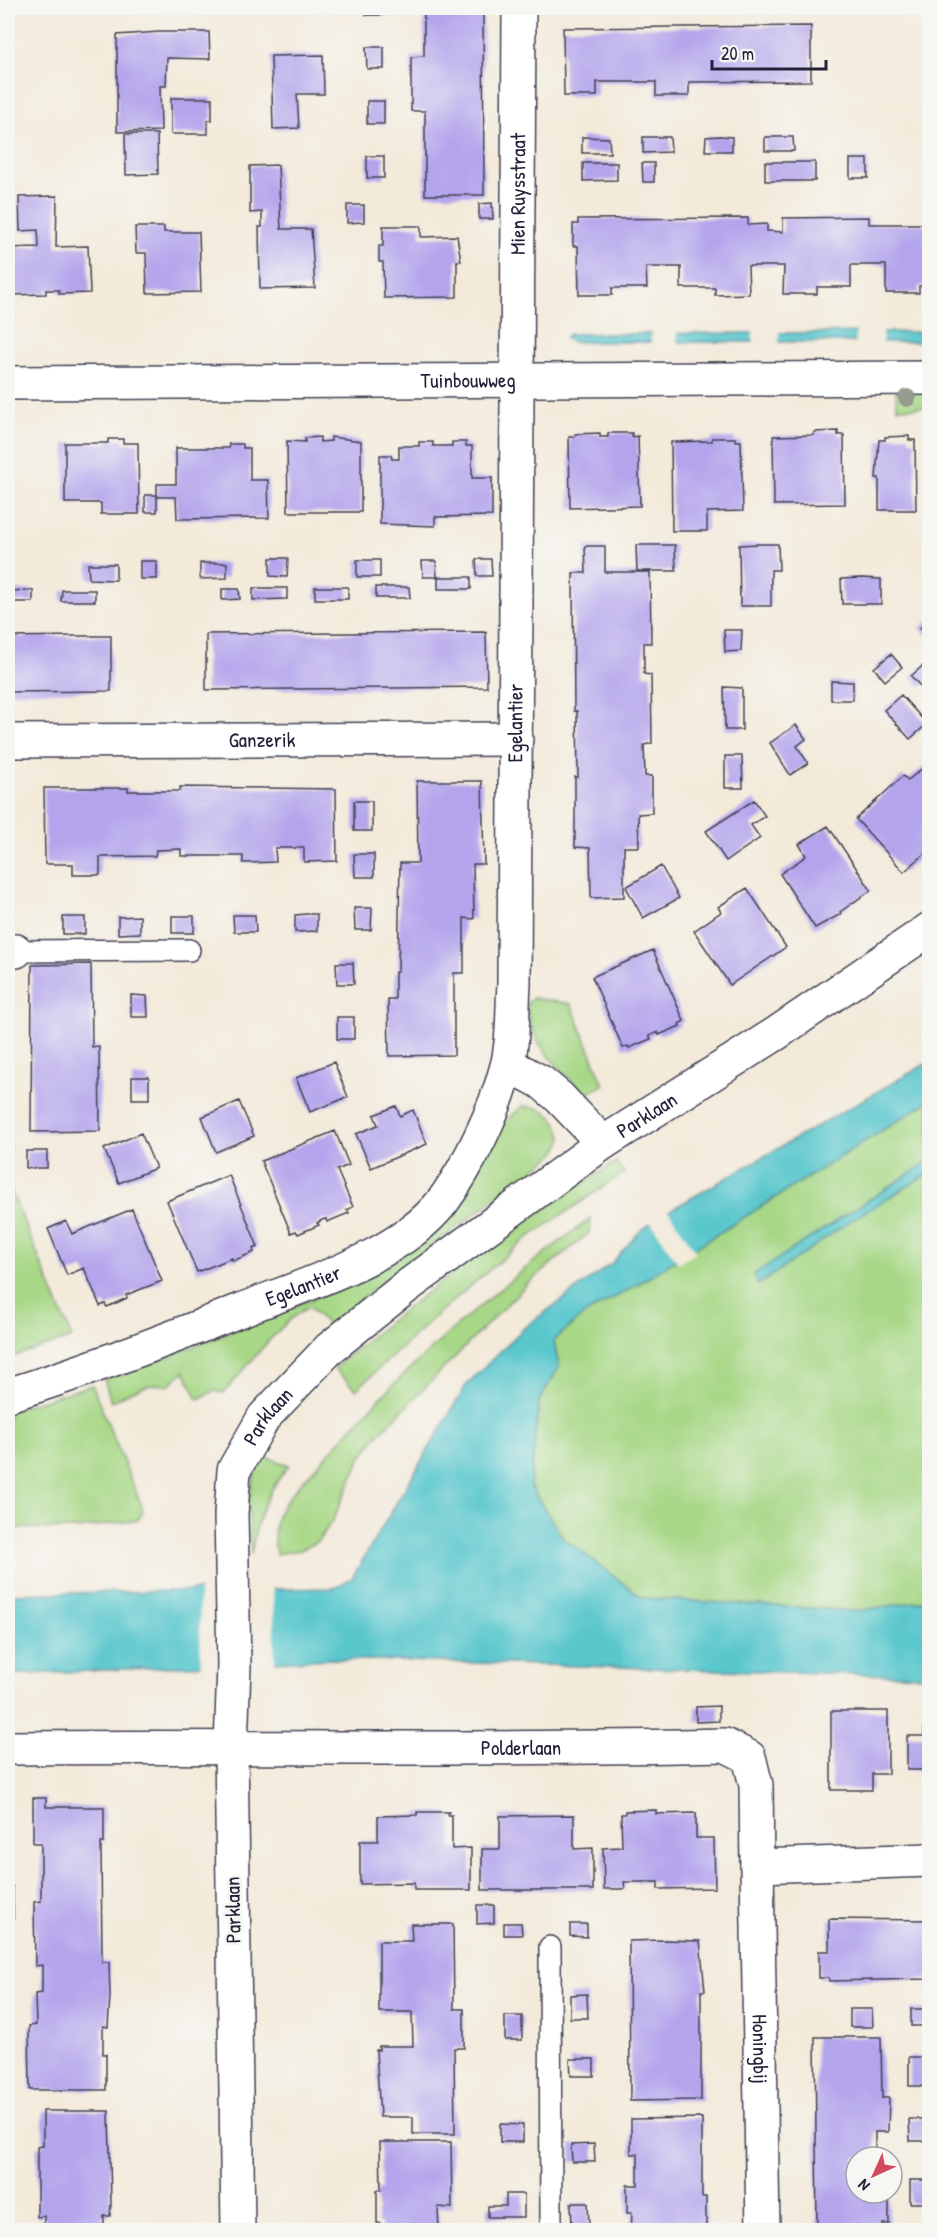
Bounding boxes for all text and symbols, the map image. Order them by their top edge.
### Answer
scale bar [712,33,826,71]
text: 20 m [721,41,754,66]
street label: Mien Ruysstraat [503,132,532,255]
street label: Tuinbouwweg [420,365,516,395]
street label: Egelantier [500,684,530,762]
street label: Ganzerik [229,725,296,754]
street label: Parklaan [611,1085,683,1145]
street label: Egelantier [261,1258,345,1313]
street label: Parklaan [236,1380,299,1450]
street label: Polderlaan [481,1733,561,1762]
street label: Parklaan [217,1876,248,1944]
street label: Honingbij [745,2014,776,2084]
north arrow [844,2145,904,2205]
text: N [852,2174,874,2196]

